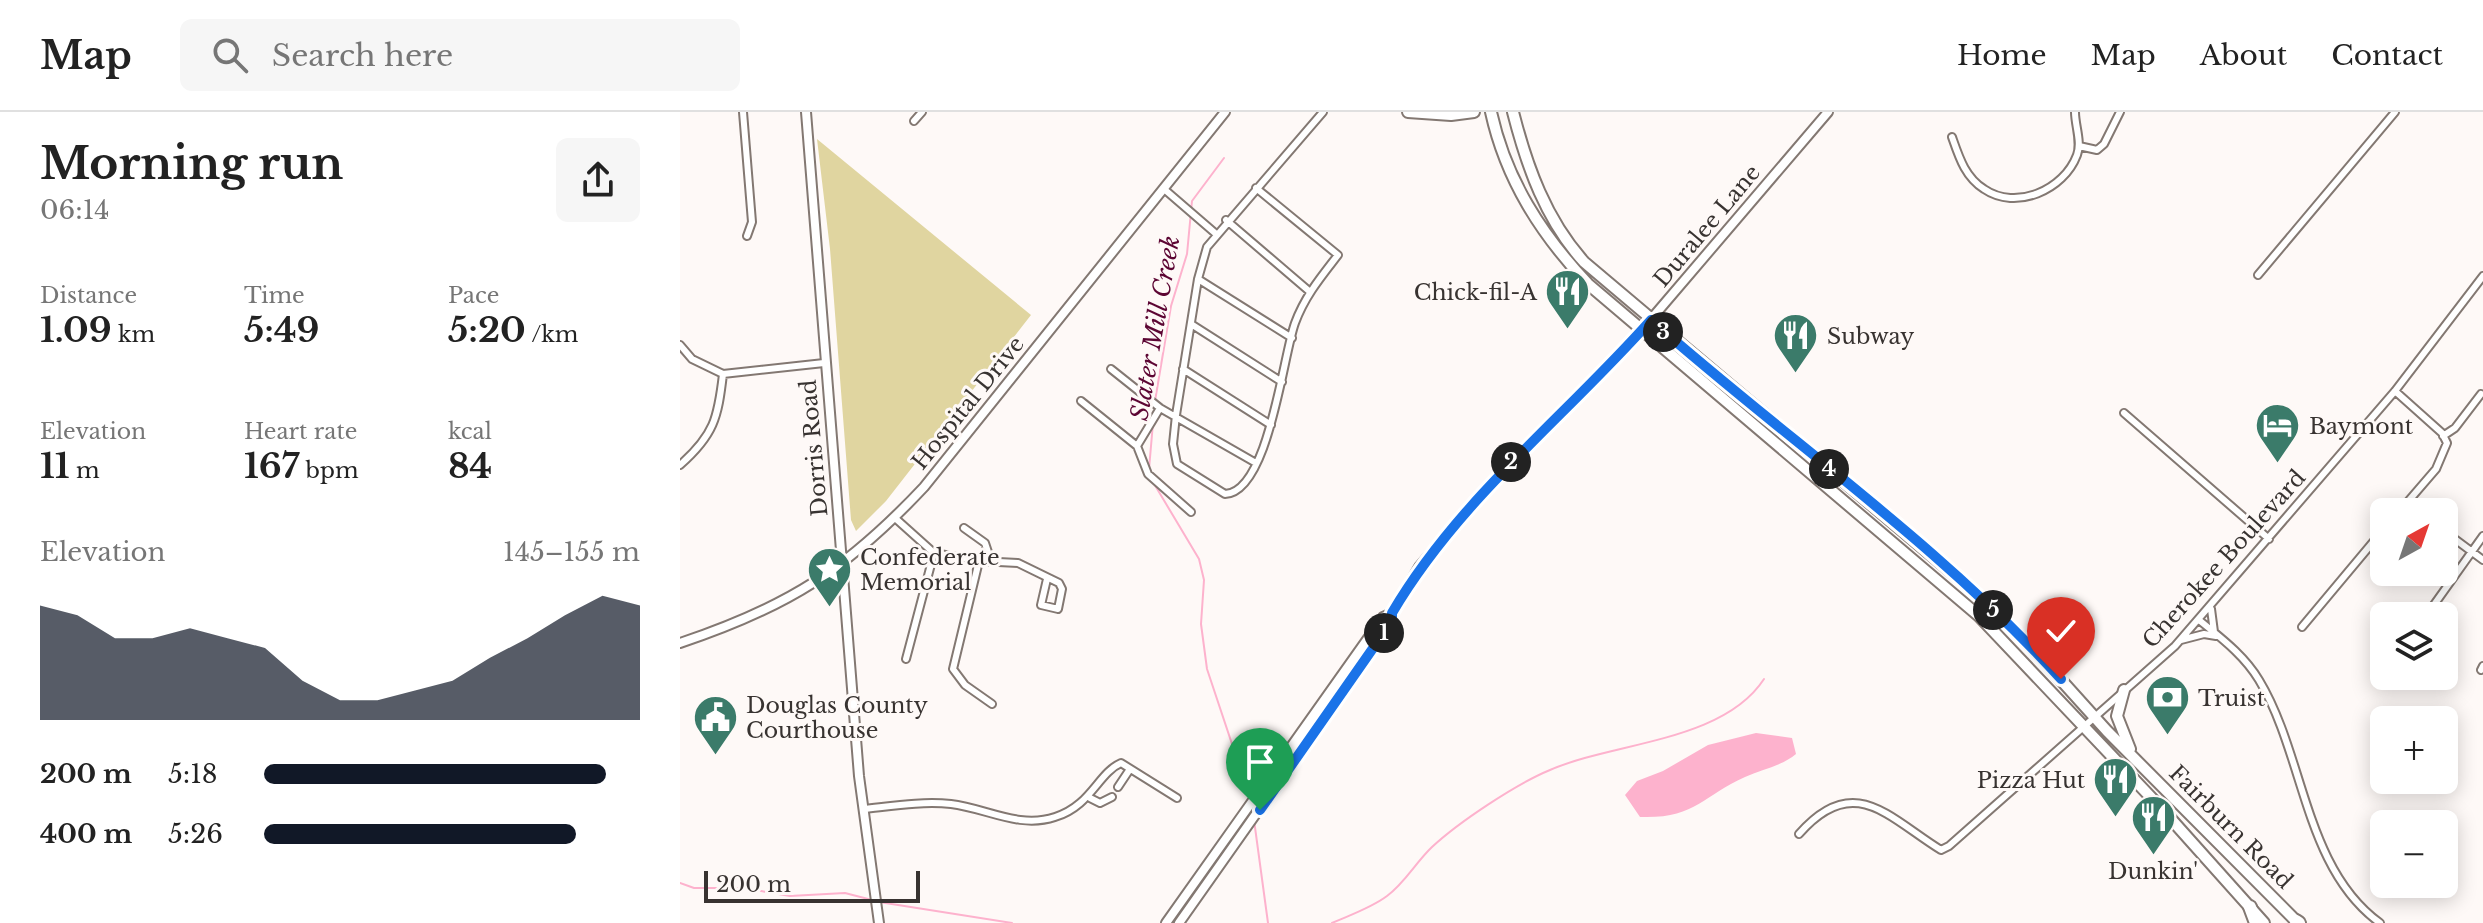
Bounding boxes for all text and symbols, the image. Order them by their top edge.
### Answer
search box [180,19,740,91]
text: Map [40,32,132,79]
icon: search [208,33,252,77]
text: Search here [272,37,453,74]
text: Home [1957,38,2047,73]
text: Map [2091,38,2156,73]
text: About [2200,38,2287,73]
text: Contact [2331,38,2443,73]
text: Morning run [40,136,343,191]
button: share [556,138,640,222]
street label: Duralee Lane [1648,159,1766,293]
text: 06:14 [40,194,110,226]
water label: Slater Mill Creek [1124,233,1186,423]
restaurant icon: Chick-fil-A [1544,268,1592,331]
place label: Chick-fil-A [1414,279,1538,306]
text: Distance [40,282,137,309]
text: Time [244,282,305,309]
text: Pace [448,282,499,309]
text: 1.09 [40,309,112,351]
text: 5:49 [244,309,319,351]
text: 5:20 [448,309,526,351]
pin: 3 [1643,312,1683,352]
restaurant icon: Subway [1772,312,1820,375]
text: 3 [1656,318,1670,345]
text: km [112,321,155,348]
text: /km [526,321,578,348]
place label: Subway [1827,323,1914,350]
street label: Hospital Drive [906,331,1030,475]
street label: Dorris Road [795,378,833,518]
hotel icon: Baymont [2254,402,2302,465]
place label: Baymont [2309,413,2414,440]
text: Elevation [40,418,146,445]
text: Heart rate [244,418,357,445]
text: kcal [448,418,492,445]
pin: 2 [1491,442,1531,482]
text: 11 [40,445,70,487]
text: 167 [244,445,299,487]
text: 84 [448,445,492,487]
text: 2 [1504,448,1518,475]
pin: 4 [1809,449,1849,489]
text: 4 [1822,455,1836,482]
text: m [70,457,100,484]
text: bpm [299,457,359,484]
street label: Cherokee Boulevard [2137,464,2311,654]
north arrow [2370,498,2458,586]
map controls [2370,498,2458,898]
text: Elevation [40,536,166,568]
text: 145–155 m [503,536,640,568]
place label: Confederate Memorial [860,544,1000,596]
place icon: Confederate Memorial [805,546,853,609]
pin: 5 [1973,590,2013,630]
text: 5 [1986,596,2000,623]
pin [2027,597,2095,679]
button: layers [2370,602,2458,690]
icon: check [2039,609,2083,653]
pin: 1 [1364,613,1404,653]
text: 1 [1379,619,1389,646]
bank icon: Truist [2143,674,2191,737]
place label: Truist [2198,685,2266,712]
place label: Douglas County Courthouse [746,692,928,744]
public building icon: Douglas County Courthouse [691,694,739,757]
button: + [2370,706,2458,794]
pin [1226,728,1294,810]
icon: arrive [1238,740,1282,784]
restaurant icon: Pizza Hut [2092,756,2140,819]
text: 200 m [40,758,132,790]
text: 5:18 [168,758,218,790]
street label: Fairburn Road [2164,760,2299,895]
place label: Pizza Hut [1977,767,2086,794]
restaurant icon: Dunkin' [2129,794,2177,857]
button: − [2370,810,2458,898]
text: 400 m [40,818,132,850]
text: 5:26 [168,818,223,850]
place label: Dunkin' [2108,858,2198,885]
scale bar [704,867,920,903]
text: 200 m [716,871,791,898]

